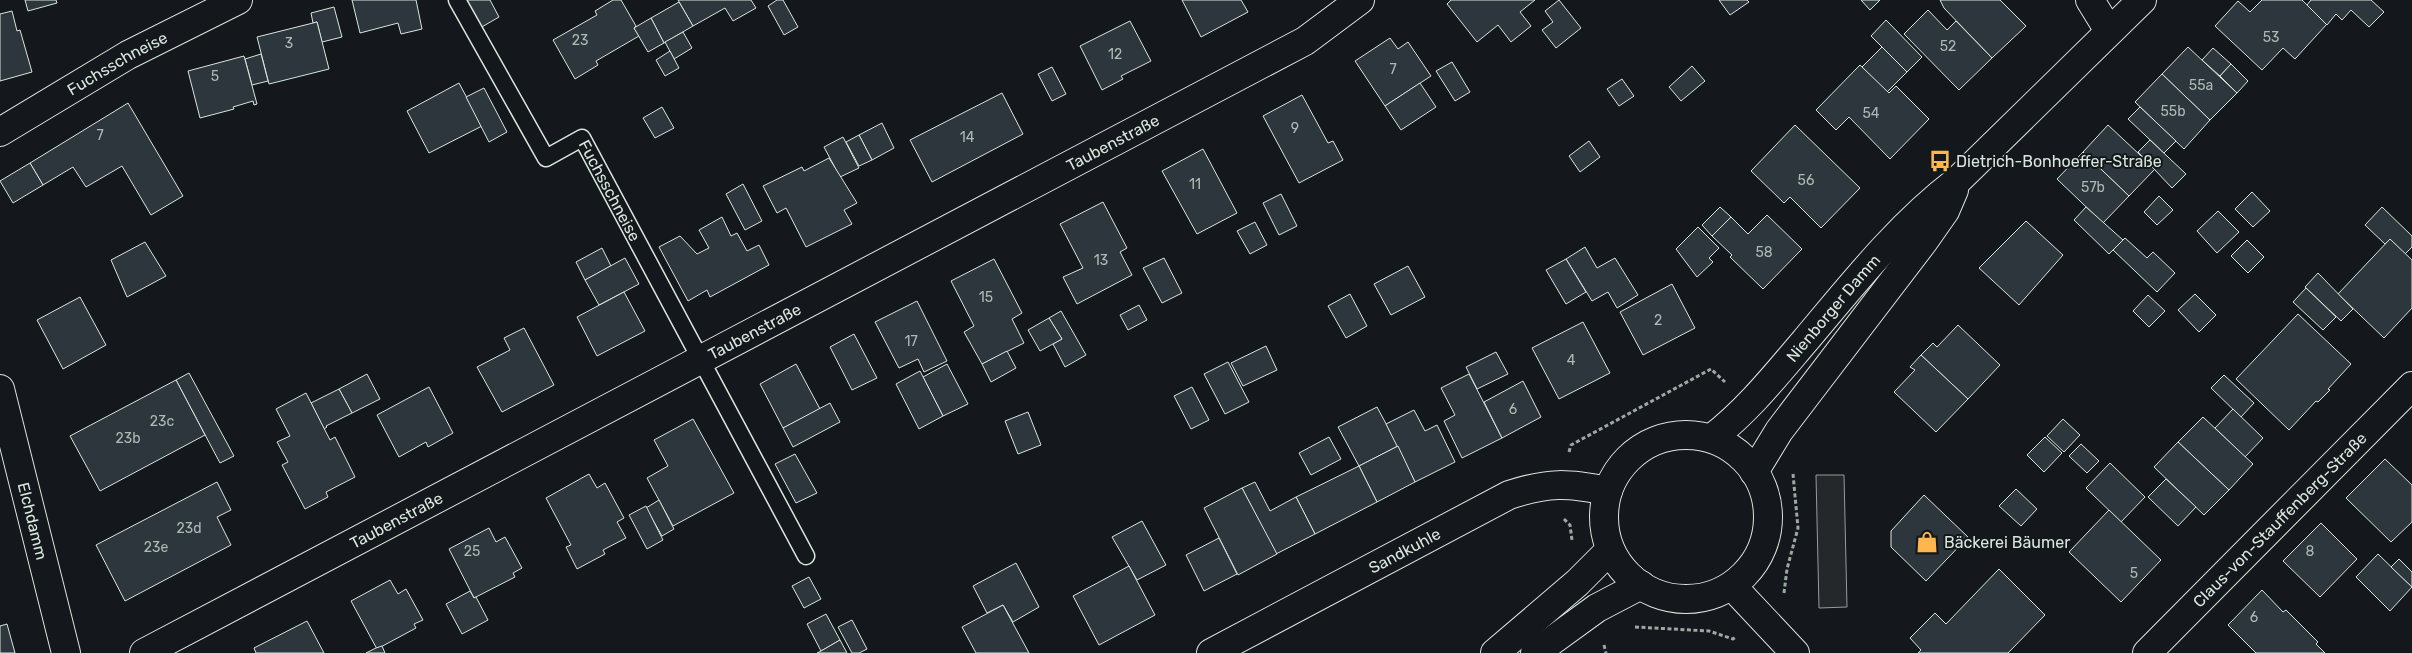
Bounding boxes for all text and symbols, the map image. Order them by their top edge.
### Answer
street label: Fuchsschneise [64,28,171,99]
house number: 53 [2263,29,2279,46]
house number: 23 [572,32,588,49]
house number: 3 [285,35,293,52]
house number: 52 [1940,38,1956,55]
house number: 12 [1108,46,1122,63]
house number: 7 [1389,61,1397,78]
house number: 5 [211,68,219,85]
house number: 55a [2189,77,2213,94]
house number: 55b [2161,103,2185,120]
house number: 54 [1862,105,1880,122]
street label: Taubenstraße [1063,111,1163,175]
house number: 9 [1291,120,1299,137]
house number: 7 [96,127,104,144]
house number: 14 [960,129,975,146]
street label: Fuchsschneise [575,137,645,245]
bus stop icon: Dietrich-Bonhoeffer-Straße [1927,148,1953,174]
place label: Dietrich-Bonhoeffer-Straße [1956,152,2162,171]
house number: 56 [1798,172,1814,189]
house number: 11 [1189,176,1201,193]
house number: 57b [2081,179,2105,196]
house number: 58 [1755,244,1773,261]
street label: Nienborger Damm [1782,251,1884,366]
house number: 13 [1094,252,1108,269]
house number: 15 [979,289,993,306]
street label: Taubenstraße [705,299,804,364]
house number: 2 [1654,312,1662,329]
house number: 17 [904,333,918,350]
house number: 4 [1567,352,1576,369]
house number: 6 [1509,401,1517,418]
house number: 23c [150,413,174,430]
street label: Claus-von-Stauffenberg-Straße [2189,429,2371,611]
house number: 23b [116,430,140,447]
street label: Elchdamm [14,480,51,562]
street label: Taubenstraße [347,488,446,553]
house number: 23d [177,520,201,537]
street label: Sandkuhle [1366,524,1444,578]
shop icon: Bäckerei Bäumer [1914,529,1940,555]
place label: Bäckerei Bäumer [1944,533,2070,552]
house number: 23e [144,539,168,556]
house number: 25 [464,543,480,560]
house number: 8 [2306,543,2315,560]
house number: 5 [2130,565,2138,582]
house number: 6 [2250,609,2258,626]

